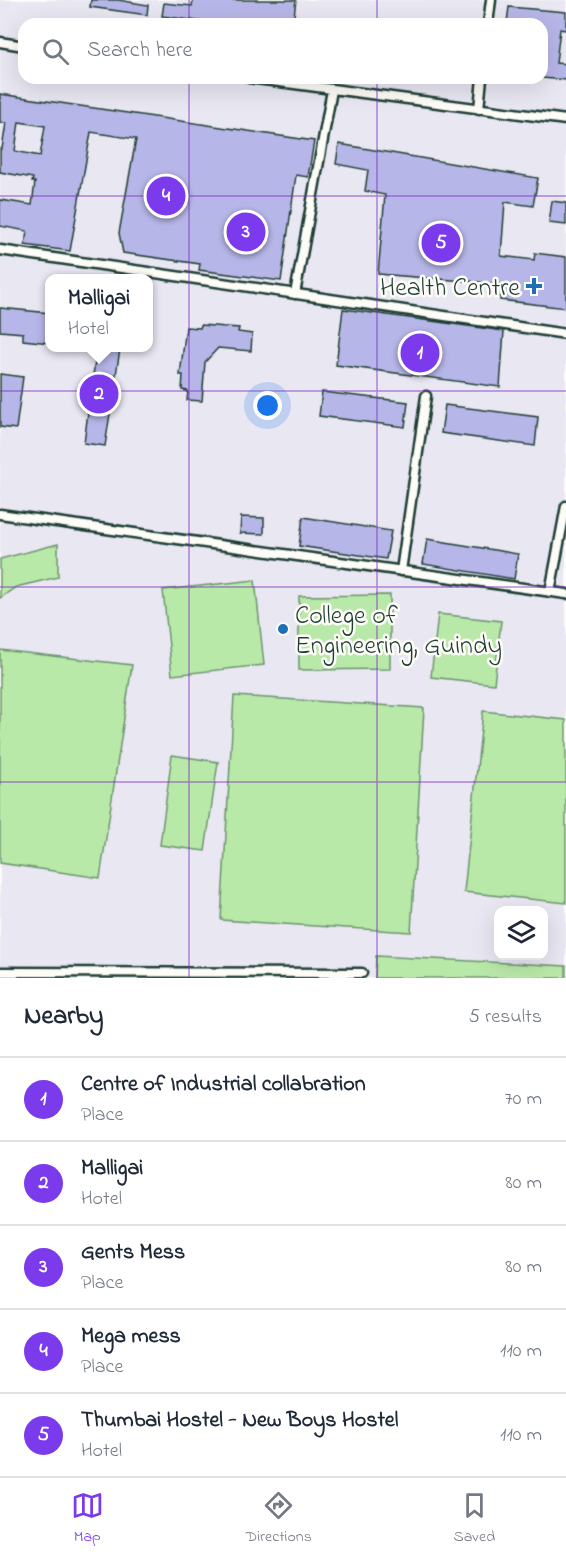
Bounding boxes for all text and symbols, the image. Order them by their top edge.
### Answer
search box [18,18,548,84]
icon: search [39,35,72,68]
text: Search here [87,35,192,67]
pin: 4 [146,174,186,218]
pin: 3 [226,210,266,254]
pin: 5 [422,220,460,266]
place label: Health Centre [380,270,520,308]
popup [45,274,153,352]
marker: Health Centre [525,277,543,295]
text: Malligai [68,283,130,315]
text: Hotel [68,315,109,344]
pin: 1 [400,330,440,376]
pin: 2 [80,372,118,416]
your location [253,391,282,420]
place label: College of Engineering, Guindy [295,598,502,666]
marker: College of Engineering, Guindy [276,622,290,636]
map controls [494,906,548,960]
button: layers [494,906,548,960]
text: Nearby [24,998,103,1036]
text: 5 results [469,1003,542,1032]
text: Centre of Industrial collabration [81,1069,366,1101]
text: 1 [40,1085,47,1114]
text: 70 m [505,1085,542,1114]
text: Place [81,1101,123,1130]
text: Malligai [81,1153,143,1185]
text: 2 [39,1169,48,1198]
text: 80 m [505,1169,542,1198]
text: Hotel [81,1185,122,1214]
text: Gents Mess [81,1237,185,1269]
text: 3 [39,1253,48,1282]
text: 80 m [505,1253,542,1282]
text: Place [81,1269,123,1298]
text: Mega mess [81,1321,181,1353]
text: 4 [39,1337,48,1366]
text: 110 m [500,1337,542,1366]
text: Place [81,1353,123,1382]
text: Thumbai Hostel - New Boys Hostel [81,1405,398,1437]
text: 5 [38,1421,49,1450]
text: 110 m [500,1421,542,1450]
text: Hotel [81,1437,122,1466]
tab: Map [71,1489,104,1549]
tab: Directions [245,1489,312,1549]
tab: Saved [453,1489,495,1549]

